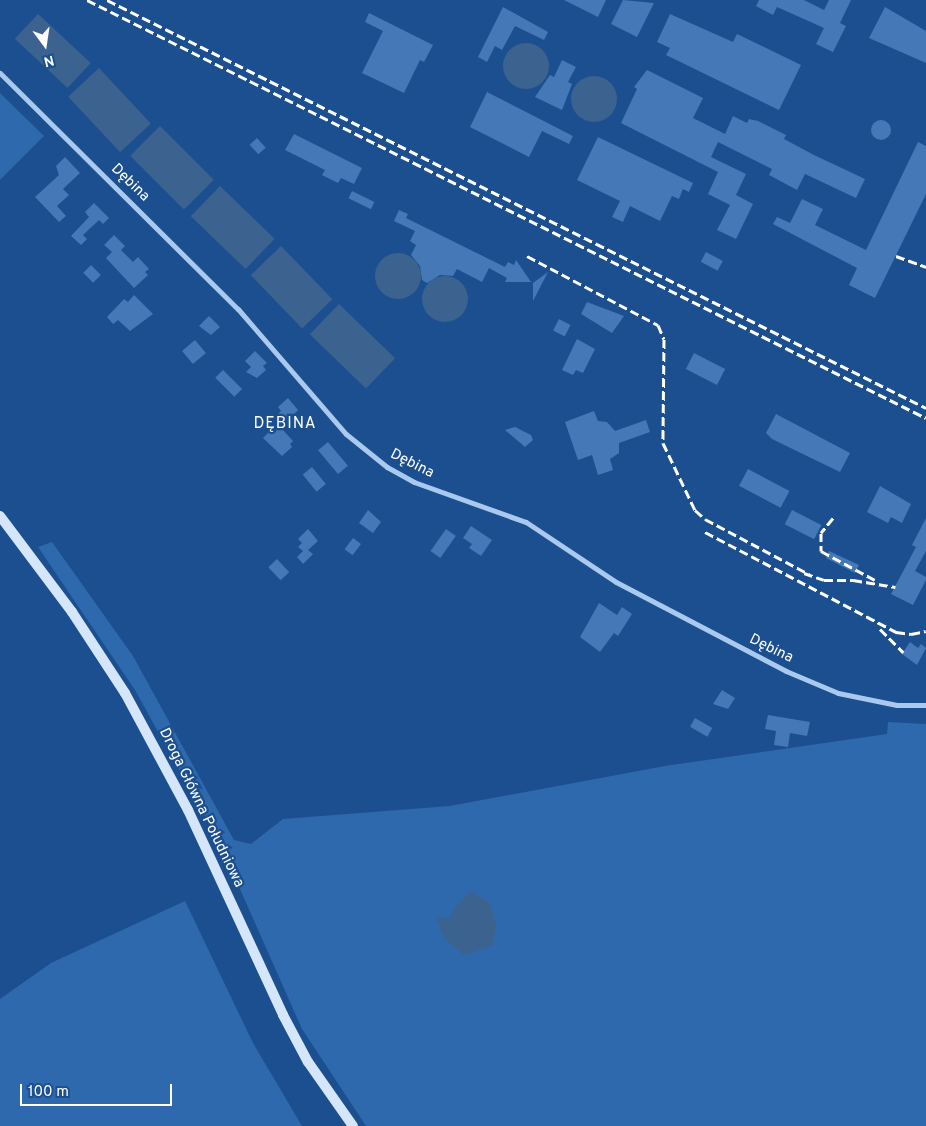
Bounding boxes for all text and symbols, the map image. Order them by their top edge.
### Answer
north arrow [20,20,70,70]
text: N [42,51,56,70]
street label: Dębina [107,160,153,206]
district label: DĘBINA [253,414,317,434]
street label: Dębina [387,445,437,483]
street label: Dębina [746,631,796,667]
street label: Droga Główna Południowa [155,725,247,891]
scale bar [22,1074,175,1106]
text: 100 m [28,1083,69,1102]

